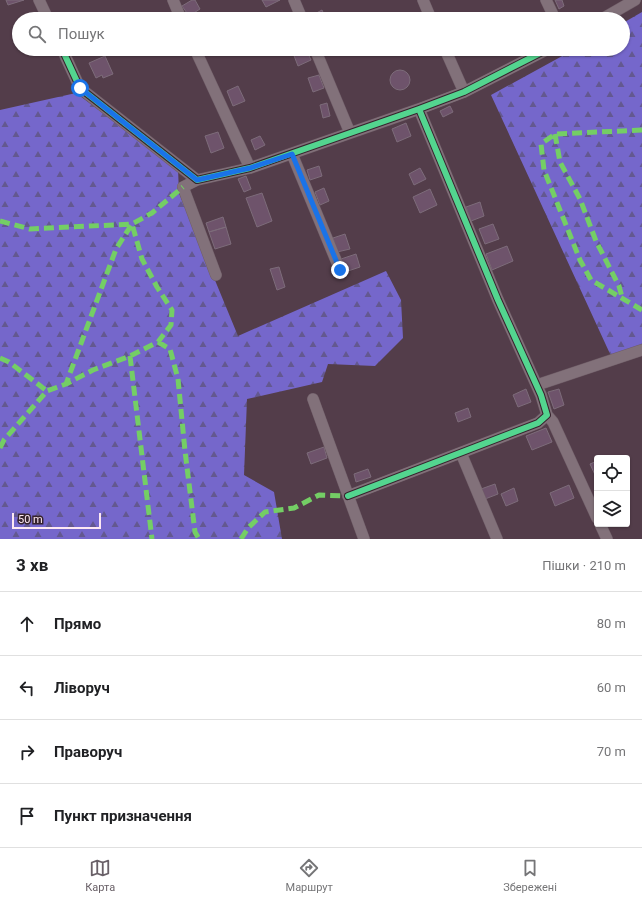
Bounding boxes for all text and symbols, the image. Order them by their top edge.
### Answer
search box [12,12,630,56]
icon: search [26,23,48,45]
text: Пошук [58,25,105,43]
route start [71,79,89,97]
route end [331,261,349,279]
map controls [594,455,630,527]
button: locate [594,455,630,491]
button: layers [594,491,630,527]
scale bar [12,511,101,530]
text: 50 m [18,513,43,526]
text: 3 хв [16,555,48,575]
text: Пішки · 210 m [542,558,626,573]
icon: ahead [16,613,38,635]
text: Прямо [54,615,101,633]
text: 80 m [597,616,626,631]
icon: left [16,677,38,699]
text: Ліворуч [54,679,110,697]
text: 60 m [597,680,626,695]
icon: right [16,741,38,763]
text: Праворуч [54,743,122,761]
text: 70 m [597,744,626,759]
icon: arrive [16,805,38,827]
text: Пункт призначення [54,807,192,825]
tab: Карта [85,857,115,894]
tab: Маршрут [286,857,333,894]
tab: Збережені [503,857,557,894]

